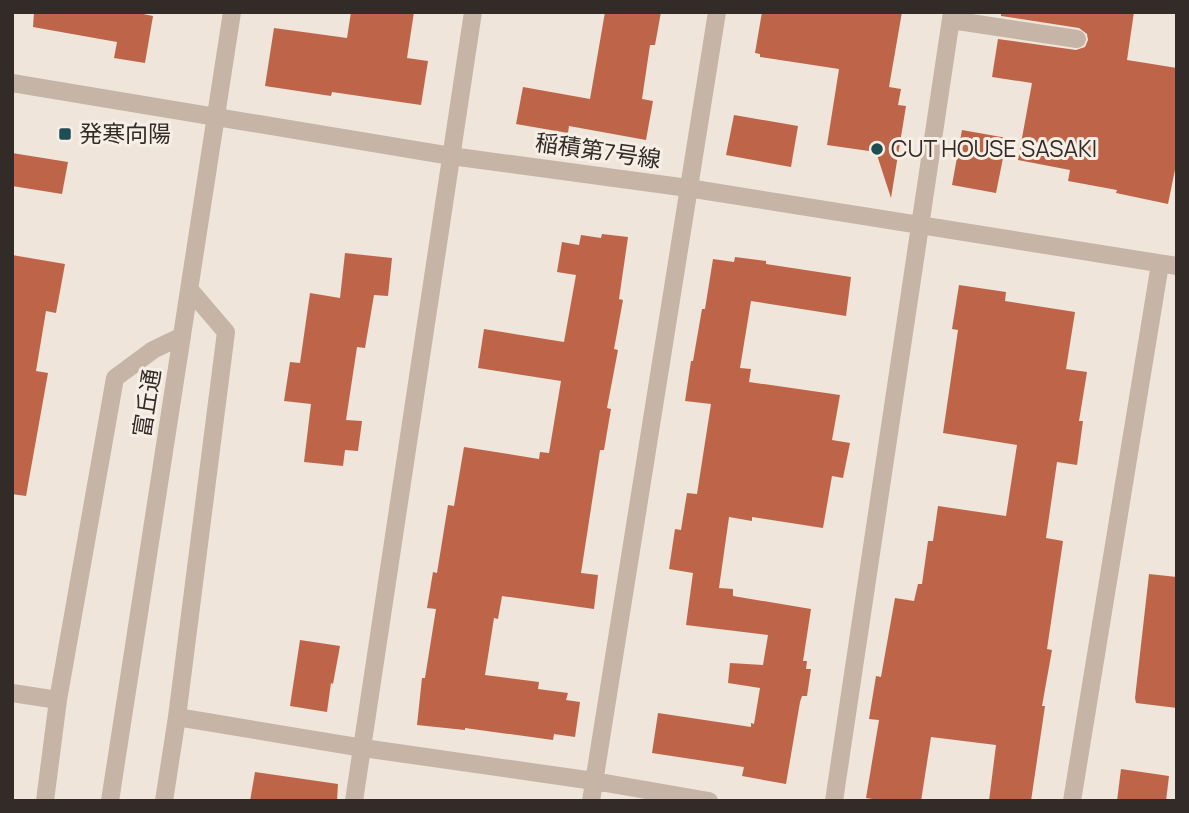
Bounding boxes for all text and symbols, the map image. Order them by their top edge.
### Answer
place label: 発寒向陽 [79,117,171,149]
street label: 稲積第7号線 [533,125,663,175]
marker: 発寒向陽 [57,126,73,142]
place label: CUT HOUSE SASAKI [891,132,1097,164]
marker: CUT HOUSE SASAKI [869,141,885,157]
street label: 富丘通 [125,366,167,439]

